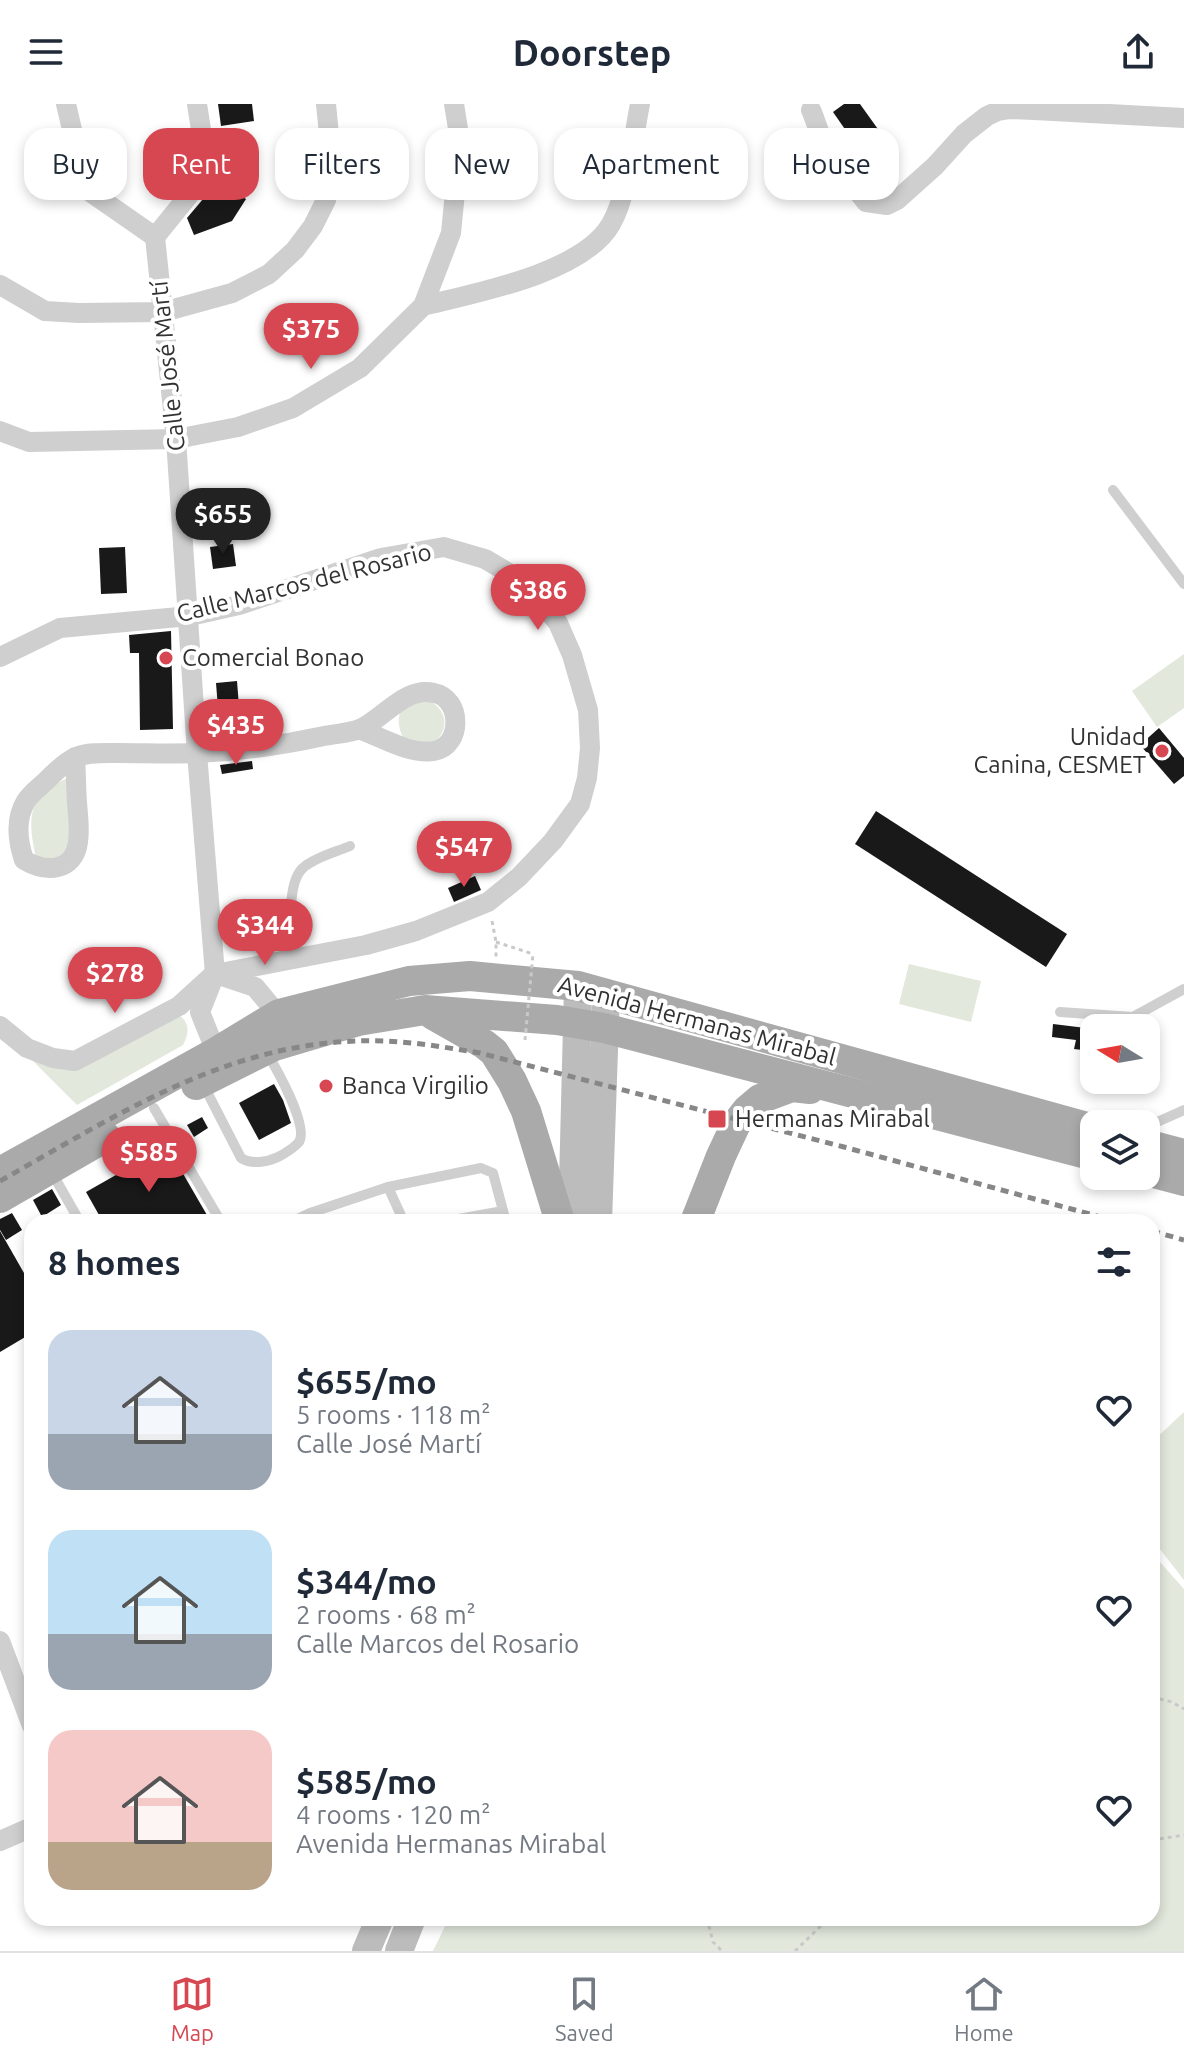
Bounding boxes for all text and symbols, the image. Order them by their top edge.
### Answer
icon: menu [24,30,68,74]
icon: share [1116,30,1160,74]
text: Doorstep [513,32,671,73]
chip: Buy [24,128,127,200]
chip: Rent [143,128,259,200]
chip: Filters [275,128,409,200]
chip: New [425,128,538,200]
chip: Apartment [554,128,748,200]
chip: House [764,128,899,200]
street label: Calle José Martí [145,278,190,452]
pin: $375 [264,303,358,371]
text: $375 [282,314,340,343]
pin: $655 [176,488,270,556]
text: $655 [194,499,252,528]
street label: Calle Marcos del Rosario [174,538,434,627]
pin: $386 [491,564,585,632]
text: $386 [509,575,567,604]
place label: Comercial Bonao [182,644,364,671]
marker: Comercial Bonao [157,649,175,667]
pin: $435 [189,699,283,767]
text: $435 [207,710,265,739]
place label: Unidad Canina, CESMET [974,723,1146,778]
marker: Unidad Canina, CESMET [1153,742,1171,760]
pin: $547 [417,821,511,889]
text: $547 [435,832,493,861]
pin: $344 [218,899,312,967]
text: $344 [236,910,294,939]
pin: $278 [68,947,162,1015]
text: $278 [86,958,144,987]
street label: Avenida Hermanas Mirabal [555,970,839,1071]
north arrow [1080,1014,1160,1094]
map controls [1080,1014,1160,1190]
place label: Banca Virgilio [342,1072,489,1099]
marker: Banca Virgilio [317,1077,335,1095]
place label: Hermanas Mirabal [735,1105,930,1132]
marker: Hermanas Mirabal [706,1108,728,1130]
button: layers [1080,1110,1160,1190]
pin: $585 [102,1126,196,1194]
text: $585 [120,1137,178,1166]
icon: filters [1092,1240,1136,1284]
text: 8 homes [48,1243,181,1281]
icon: home [112,1362,208,1458]
text: $655/mo [296,1362,437,1400]
icon: heart [1092,1388,1136,1432]
text: 5 rooms · 118 m² [296,1400,491,1429]
text: Calle José Martí [296,1429,481,1458]
icon: home [112,1562,208,1658]
text: $344/mo [296,1562,437,1600]
icon: heart [1092,1588,1136,1632]
text: 2 rooms · 68 m² [296,1600,476,1629]
text: Calle Marcos del Rosario [296,1629,579,1658]
icon: home [112,1762,208,1858]
text: $585/mo [296,1762,437,1800]
icon: heart [1092,1788,1136,1832]
text: 4 rooms · 120 m² [296,1800,491,1829]
text: Avenida Hermanas Mirabal [296,1829,606,1858]
tab: Map [170,1972,214,2045]
tab: Saved [555,1972,614,2045]
tab: Home [954,1972,1014,2045]

